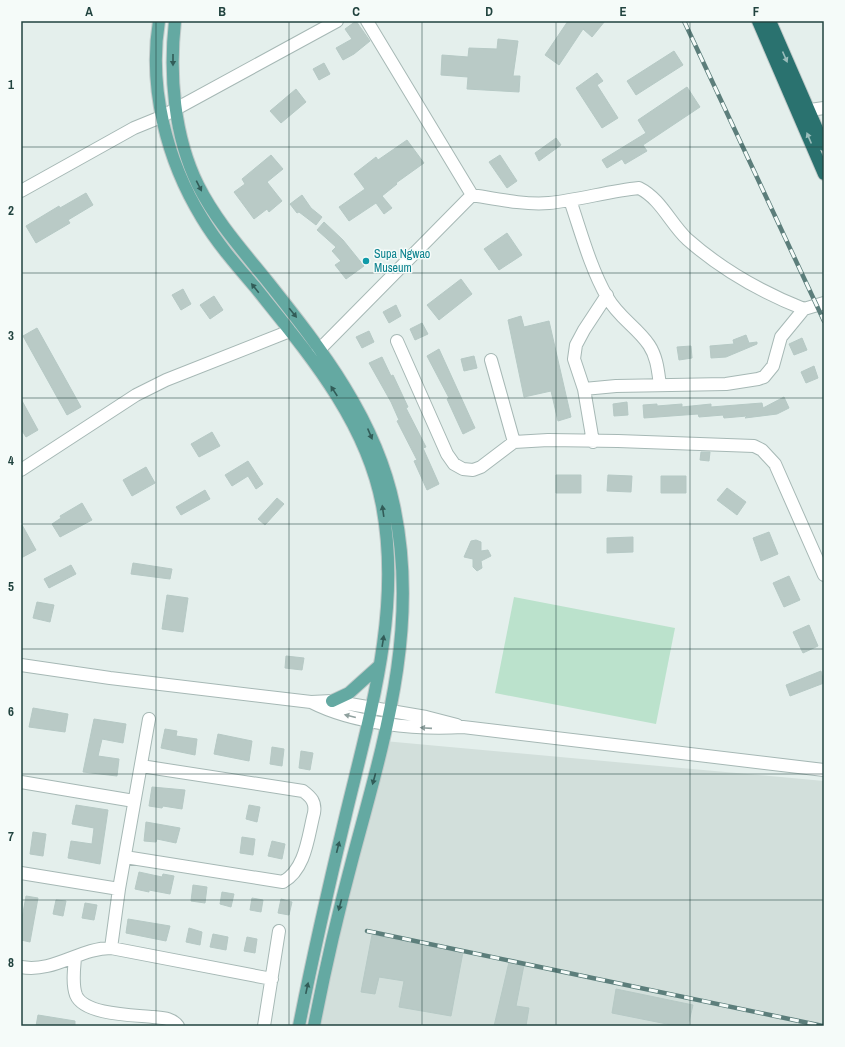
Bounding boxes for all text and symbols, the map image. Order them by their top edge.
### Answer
text: A [85,3,93,20]
text: B [218,3,226,20]
text: C [352,3,360,20]
text: D [485,3,493,20]
text: E [619,3,627,20]
text: F [753,3,760,20]
one-way arrow [783,51,789,63]
one-way arrow [170,54,176,67]
text: 1 [8,76,14,93]
one-way arrow [806,133,812,144]
one-way arrow [196,180,203,192]
text: 2 [8,202,14,219]
place label: Supa Ngwao Museum [374,246,430,276]
marker: Supa Ngwao Museum [361,256,371,266]
one-way arrow [251,283,260,294]
one-way arrow [288,308,297,319]
text: 3 [8,327,14,344]
one-way arrow [330,386,338,397]
one-way arrow [367,428,373,440]
text: 4 [8,452,14,469]
one-way arrow [380,505,386,517]
text: 5 [8,578,14,595]
one-way arrow [380,635,386,647]
text: 6 [8,703,14,720]
one-way arrow [343,712,356,718]
one-way arrow [419,724,432,731]
one-way arrow [370,773,376,785]
text: 7 [8,828,14,845]
one-way arrow [336,841,342,854]
one-way arrow [337,899,343,911]
text: 8 [8,954,14,971]
one-way arrow [304,982,310,994]

